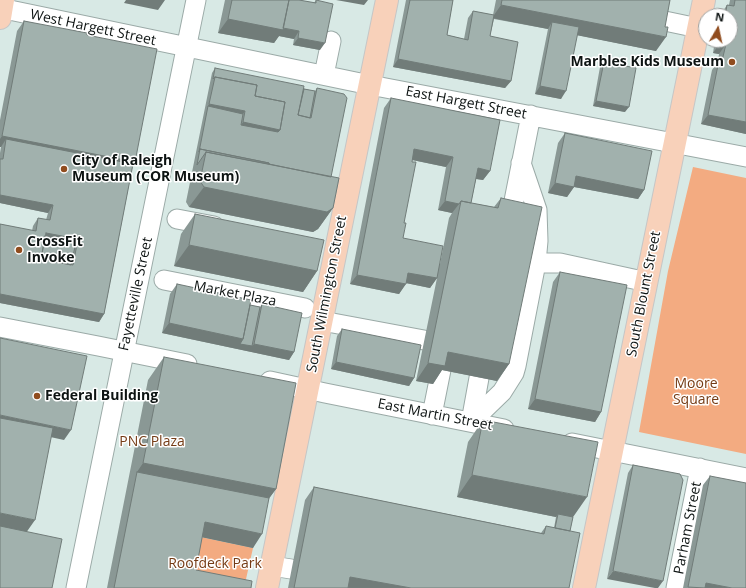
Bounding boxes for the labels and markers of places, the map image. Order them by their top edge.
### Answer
place label: Marbles Kids Museum [570,54,724,70]
marker: Marbles Kids Museum [727,57,737,67]
place label: City of Raleigh Museum (COR Museum) [72,153,239,186]
marker: City of Raleigh Museum (COR Museum) [59,164,69,174]
place label: CrossFit Invoke [27,234,83,266]
marker: CrossFit Invoke [14,245,24,255]
place label: Federal Building [45,388,158,404]
marker: Federal Building [32,391,42,401]

